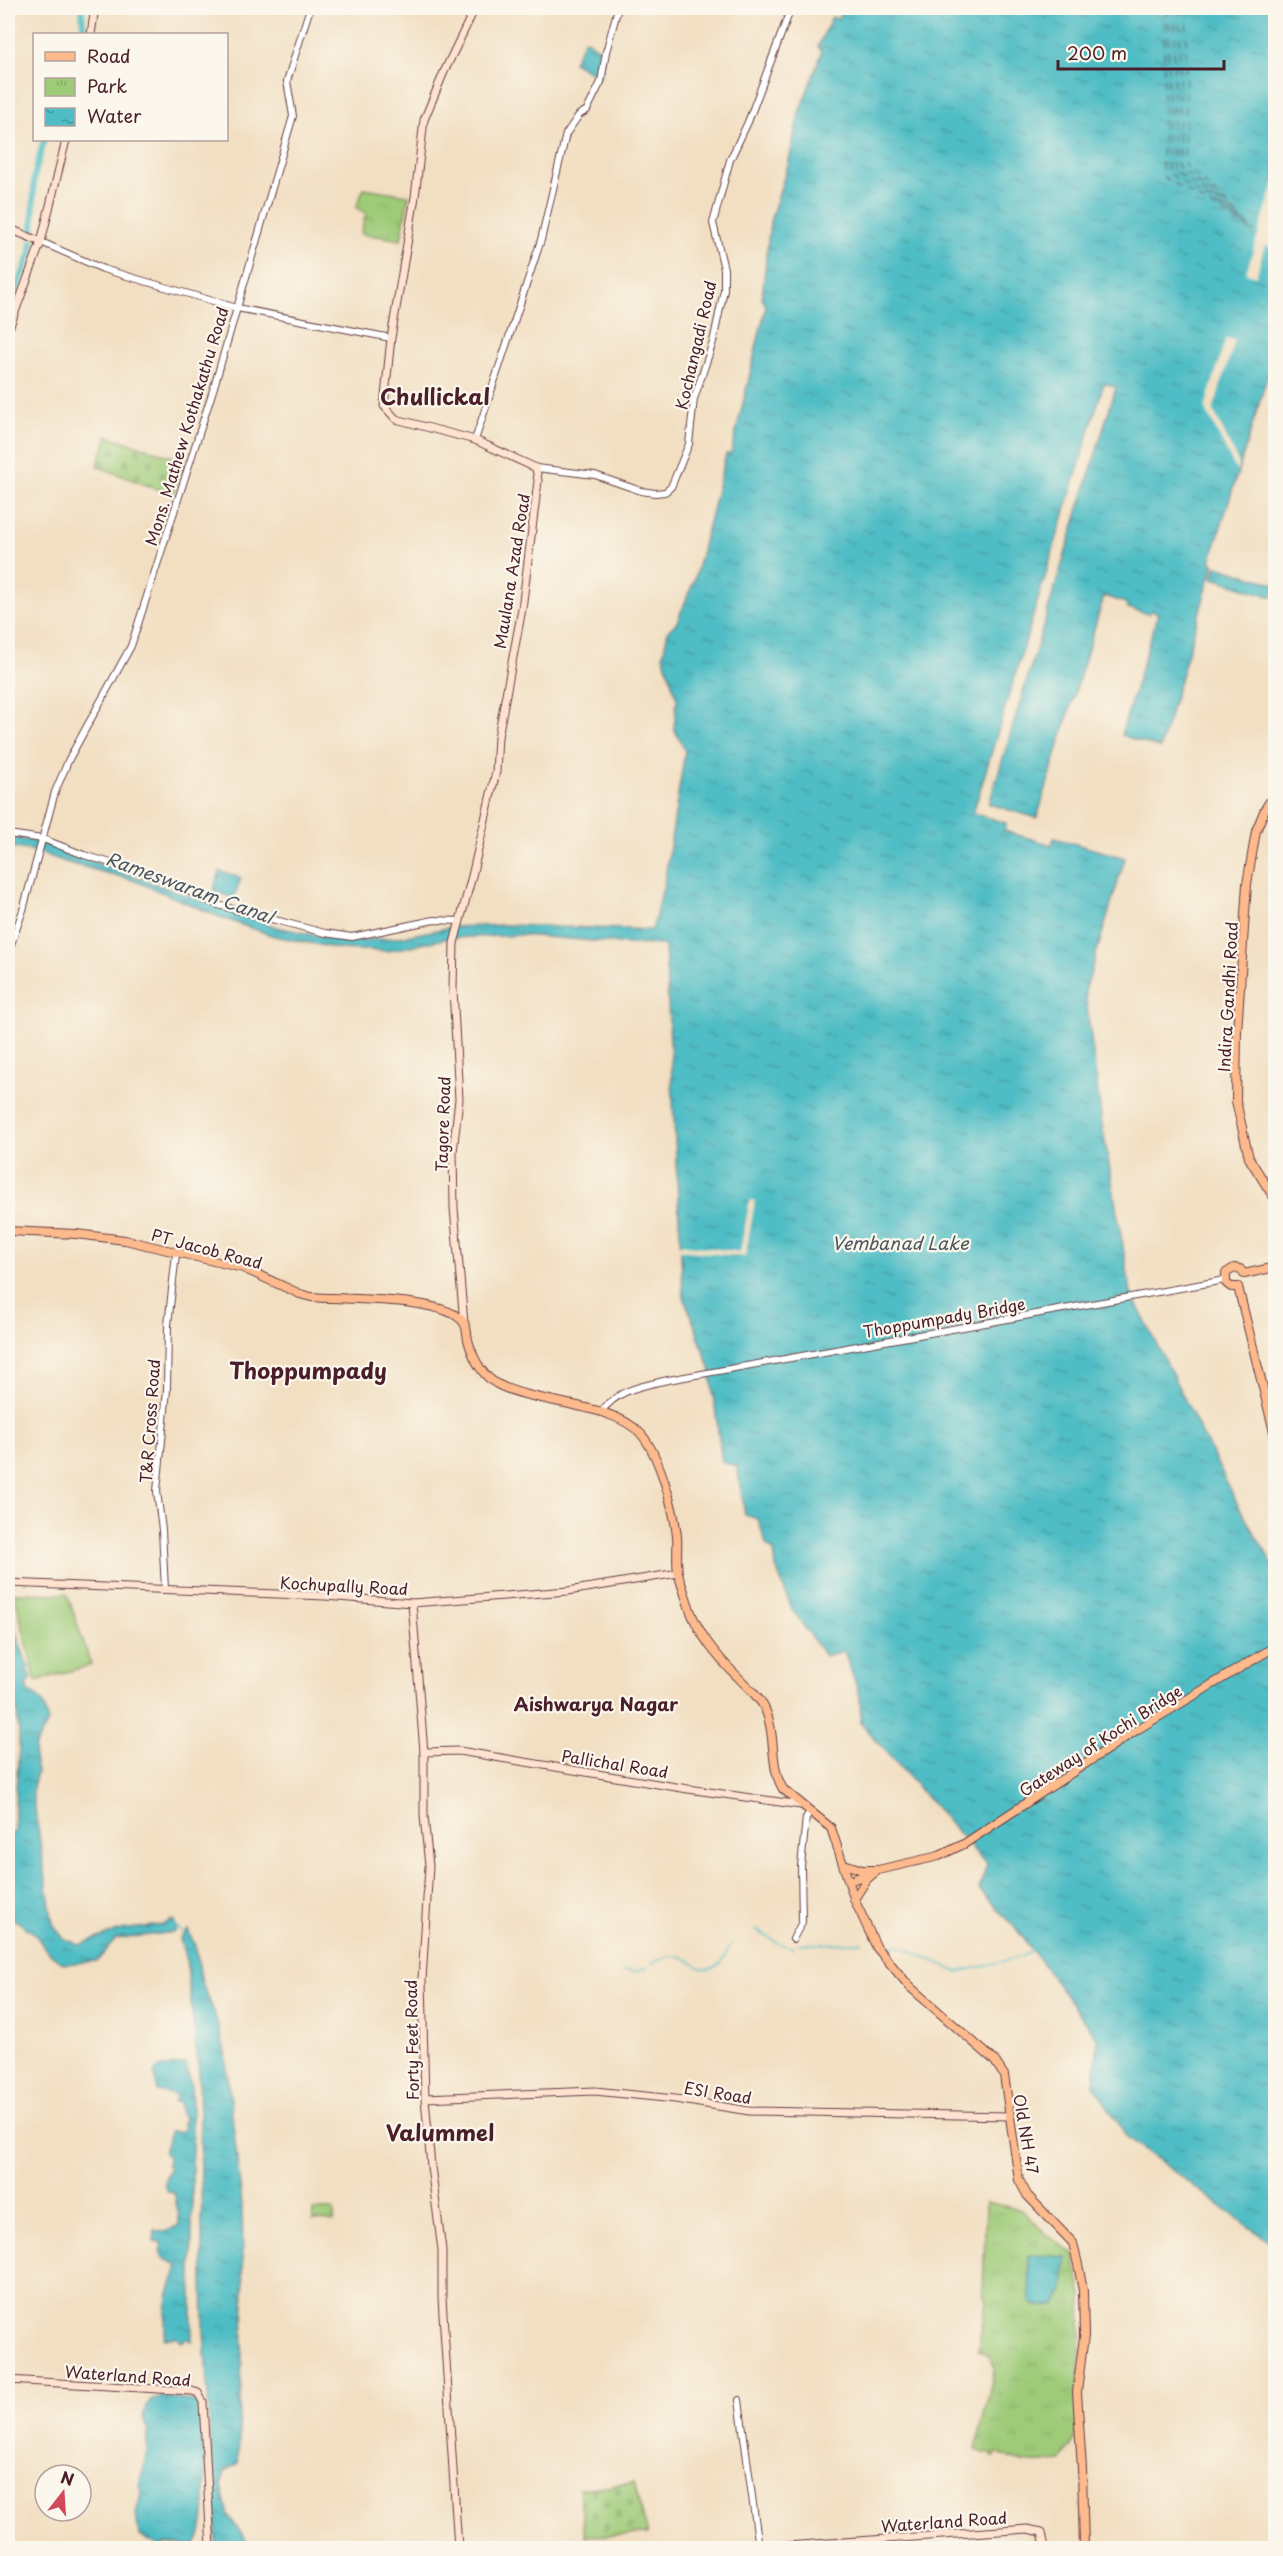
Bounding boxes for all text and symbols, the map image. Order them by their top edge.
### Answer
legend [33,33,228,141]
scale bar [1058,33,1224,71]
text: 200 m [1067,39,1127,66]
text: Road [87,42,131,69]
text: Park [87,72,127,99]
text: Water [87,102,142,129]
street label: Kochangadi Road [668,278,722,412]
street label: Mons. Mathew Kothakathu Road [138,304,234,548]
district label: Chullickal [380,379,490,412]
street label: Maulana Azad Road [487,492,535,650]
water label: Rameswaram Canal [103,844,280,931]
street label: Indira Gandhi Road [1211,921,1243,1073]
street label: Tagore Road [428,1076,456,1172]
street label: PT Jacob Road [149,1222,265,1274]
water label: Vembanad Lake [831,1229,970,1256]
street label: Thoppumpady Bridge [861,1291,1027,1343]
district label: Thoppumpady [229,1353,387,1386]
street label: T&R Cross Road [133,1358,165,1484]
street label: Kochupally Road [279,1570,409,1600]
street label: Gateway of Kochi Bridge [1014,1678,1186,1802]
district label: Aishwarya Nagar [514,1690,678,1717]
street label: Pallichal Road [560,1743,670,1783]
street label: Forty Feet Road [398,1979,424,2101]
street label: ESI Road [682,2075,754,2109]
street label: Old NH 47 [1008,2092,1046,2176]
district label: Valummel [386,2115,494,2148]
street label: Waterland Road [64,2359,192,2391]
north arrow [33,2463,93,2523]
text: N [58,2464,77,2491]
street label: Waterland Road [880,2505,1008,2537]

